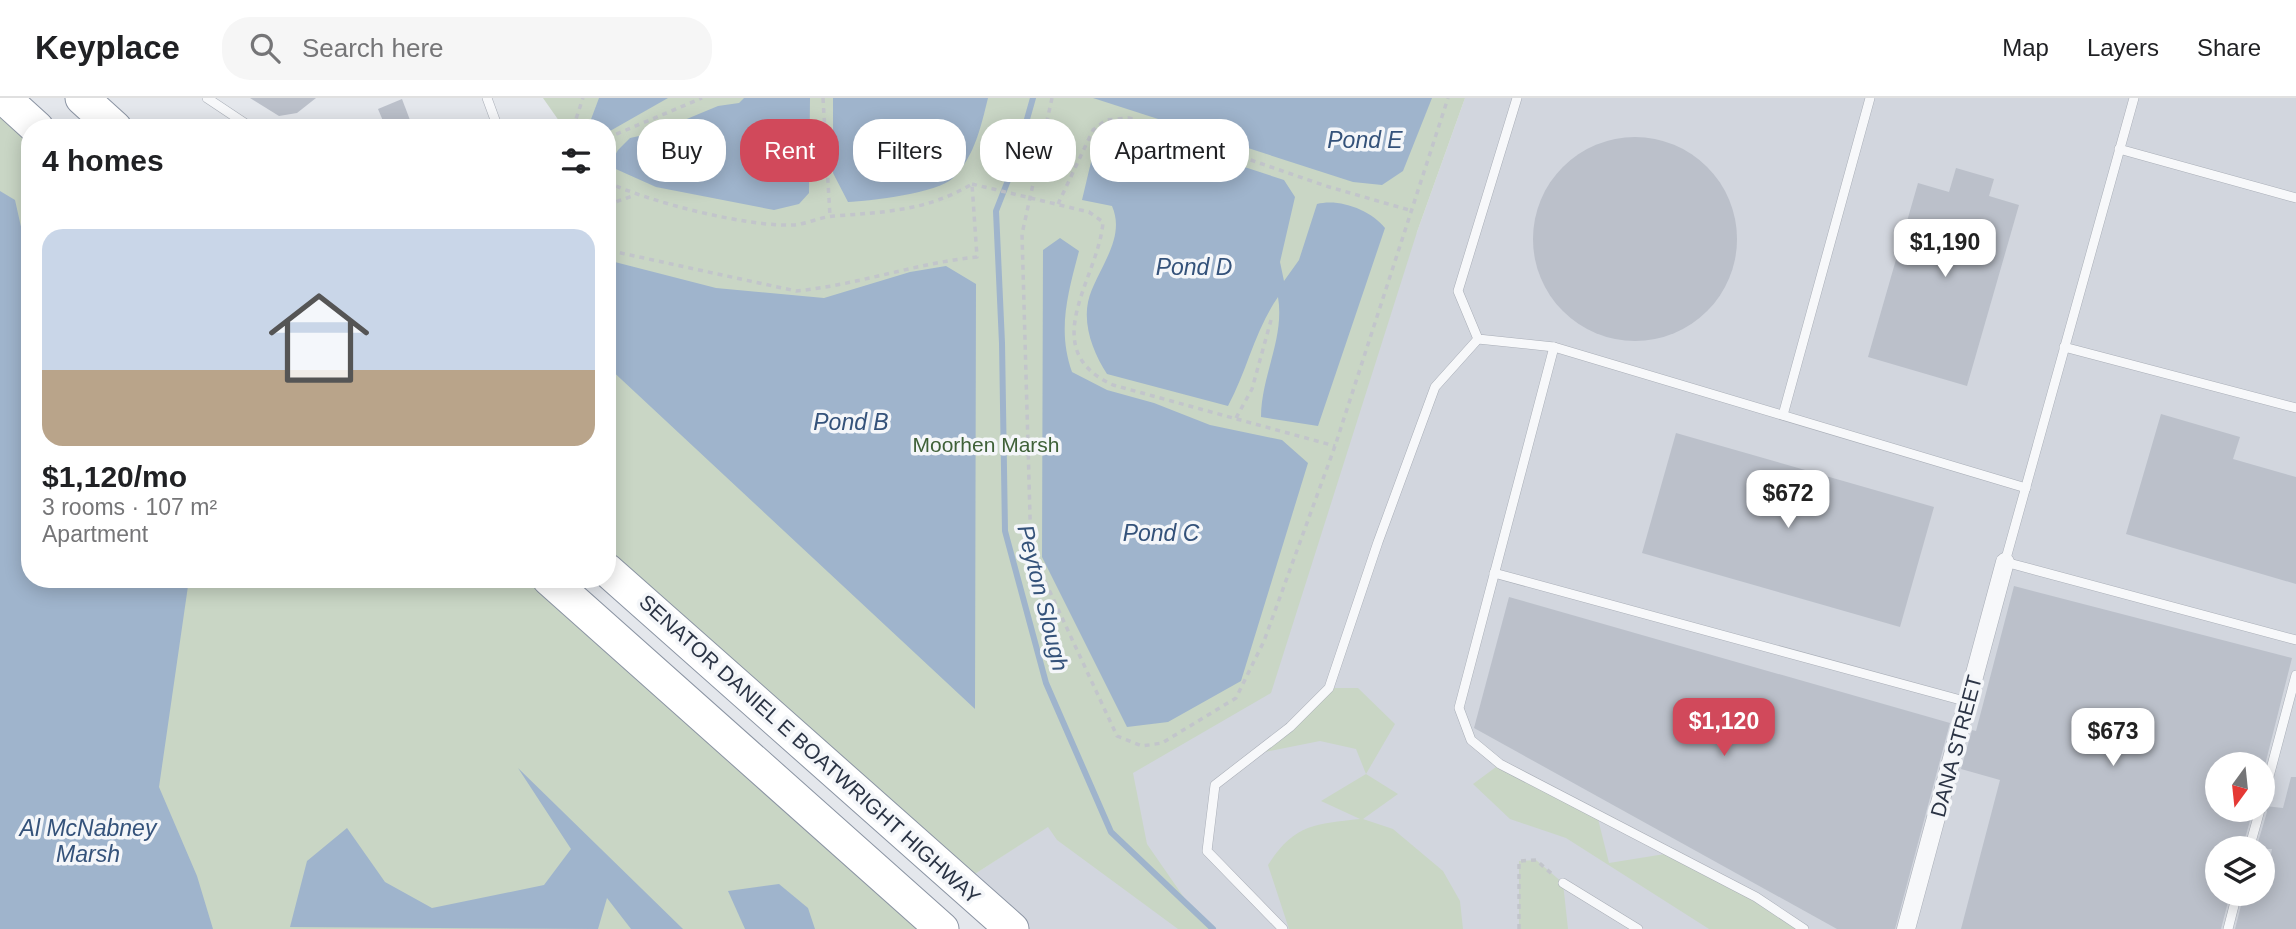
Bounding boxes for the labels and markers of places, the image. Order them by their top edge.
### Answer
pin: $1,190 [1888,220,2002,279]
pin: $672 [1747,470,1829,530]
pin: $1,120 [1667,698,1781,758]
pin: $673 [2072,708,2154,768]

